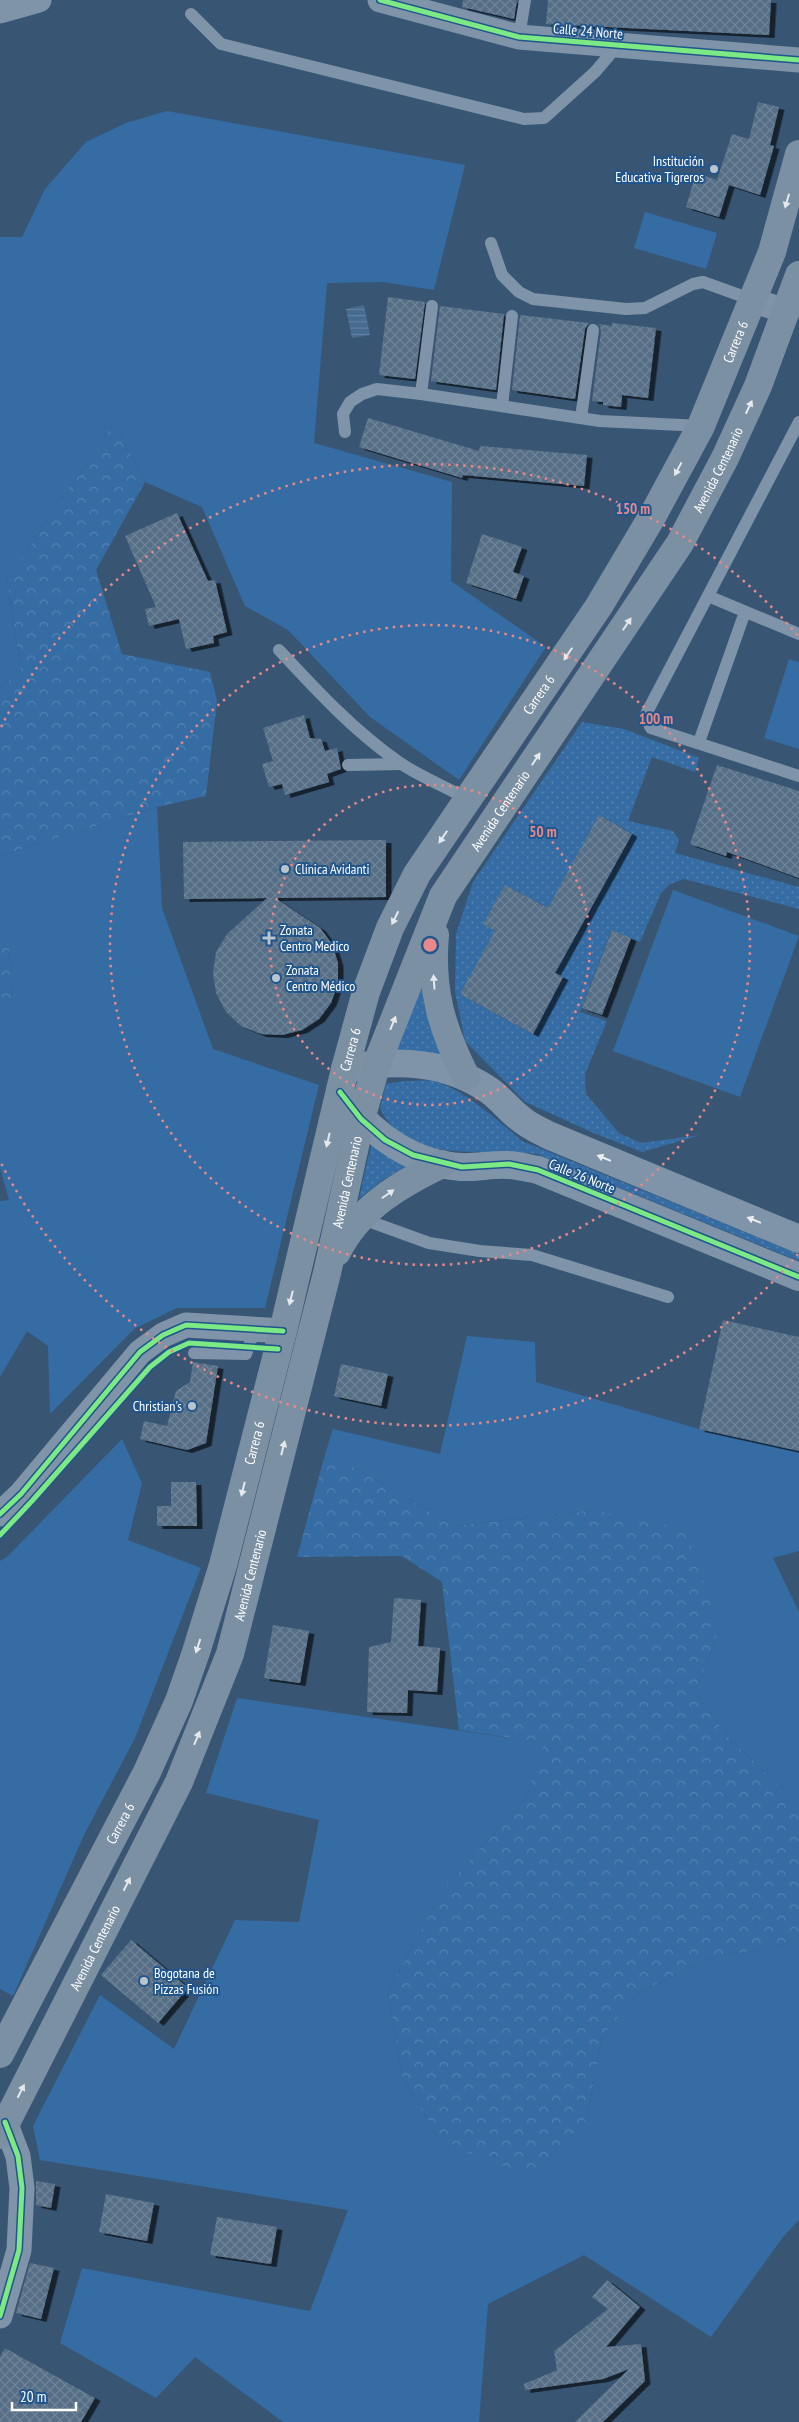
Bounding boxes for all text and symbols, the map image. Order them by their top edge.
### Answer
street label: Calle 24 Norte [552,19,624,43]
place label: Institución Educativa Tigreros [615,152,704,186]
marker: Institución Educativa Tigreros [708,163,720,175]
one-way arrow [782,194,790,209]
street label: Carrera 6 [719,318,752,366]
one-way arrow [745,400,753,414]
street label: Avenida Centenario [689,424,747,516]
one-way arrow [673,462,682,476]
text: 150 m [616,499,650,518]
one-way arrow [622,618,632,631]
one-way arrow [563,647,572,661]
street label: Carrera 6 [519,671,559,718]
text: 100 m [639,709,673,728]
one-way arrow [531,752,541,766]
street label: Avenida Centenario [467,767,534,855]
text: 50 m [529,822,557,841]
one-way arrow [438,830,448,844]
place label: Clínica Avidanti [295,860,369,878]
marker: Clínica Avidanti [279,863,291,875]
one-way arrow [391,911,399,925]
place label: Zonata Centro Medico [280,921,349,955]
marker: Zonata Centro Medico [262,931,276,945]
centre of rings [421,936,439,954]
place label: Zonata Centro Médico [286,961,355,995]
marker: Zonata Centro Médico [270,972,282,984]
one-way arrow [430,974,438,990]
one-way arrow [389,1016,397,1030]
street label: Carrera 6 [336,1026,365,1073]
one-way arrow [324,1132,332,1147]
street label: Avenida Centenario [328,1134,366,1230]
one-way arrow [596,1154,611,1162]
street label: Calle 26 Norte [546,1155,618,1198]
one-way arrow [381,1189,395,1199]
one-way arrow [746,1216,761,1224]
one-way arrow [287,1290,295,1305]
place label: Christian's [133,1397,182,1415]
marker: Christian's [186,1400,198,1412]
street label: Carrera 6 [240,1419,269,1466]
one-way arrow [279,1441,287,1456]
one-way arrow [238,1482,246,1497]
street label: Avenida Centenario [230,1528,270,1623]
one-way arrow [194,1638,201,1653]
one-way arrow [194,1731,202,1745]
street label: Carrera 6 [102,1800,138,1847]
one-way arrow [123,1877,131,1892]
street label: Avenida Centenario [66,1902,124,1993]
place label: Bogotana de Pizzas Fusión [154,1964,219,1998]
marker: Bogotana de Pizzas Fusión [138,1975,150,1987]
one-way arrow [17,2084,25,2099]
scale bar [12,2380,76,2412]
text: 20 m [20,2387,46,2406]

